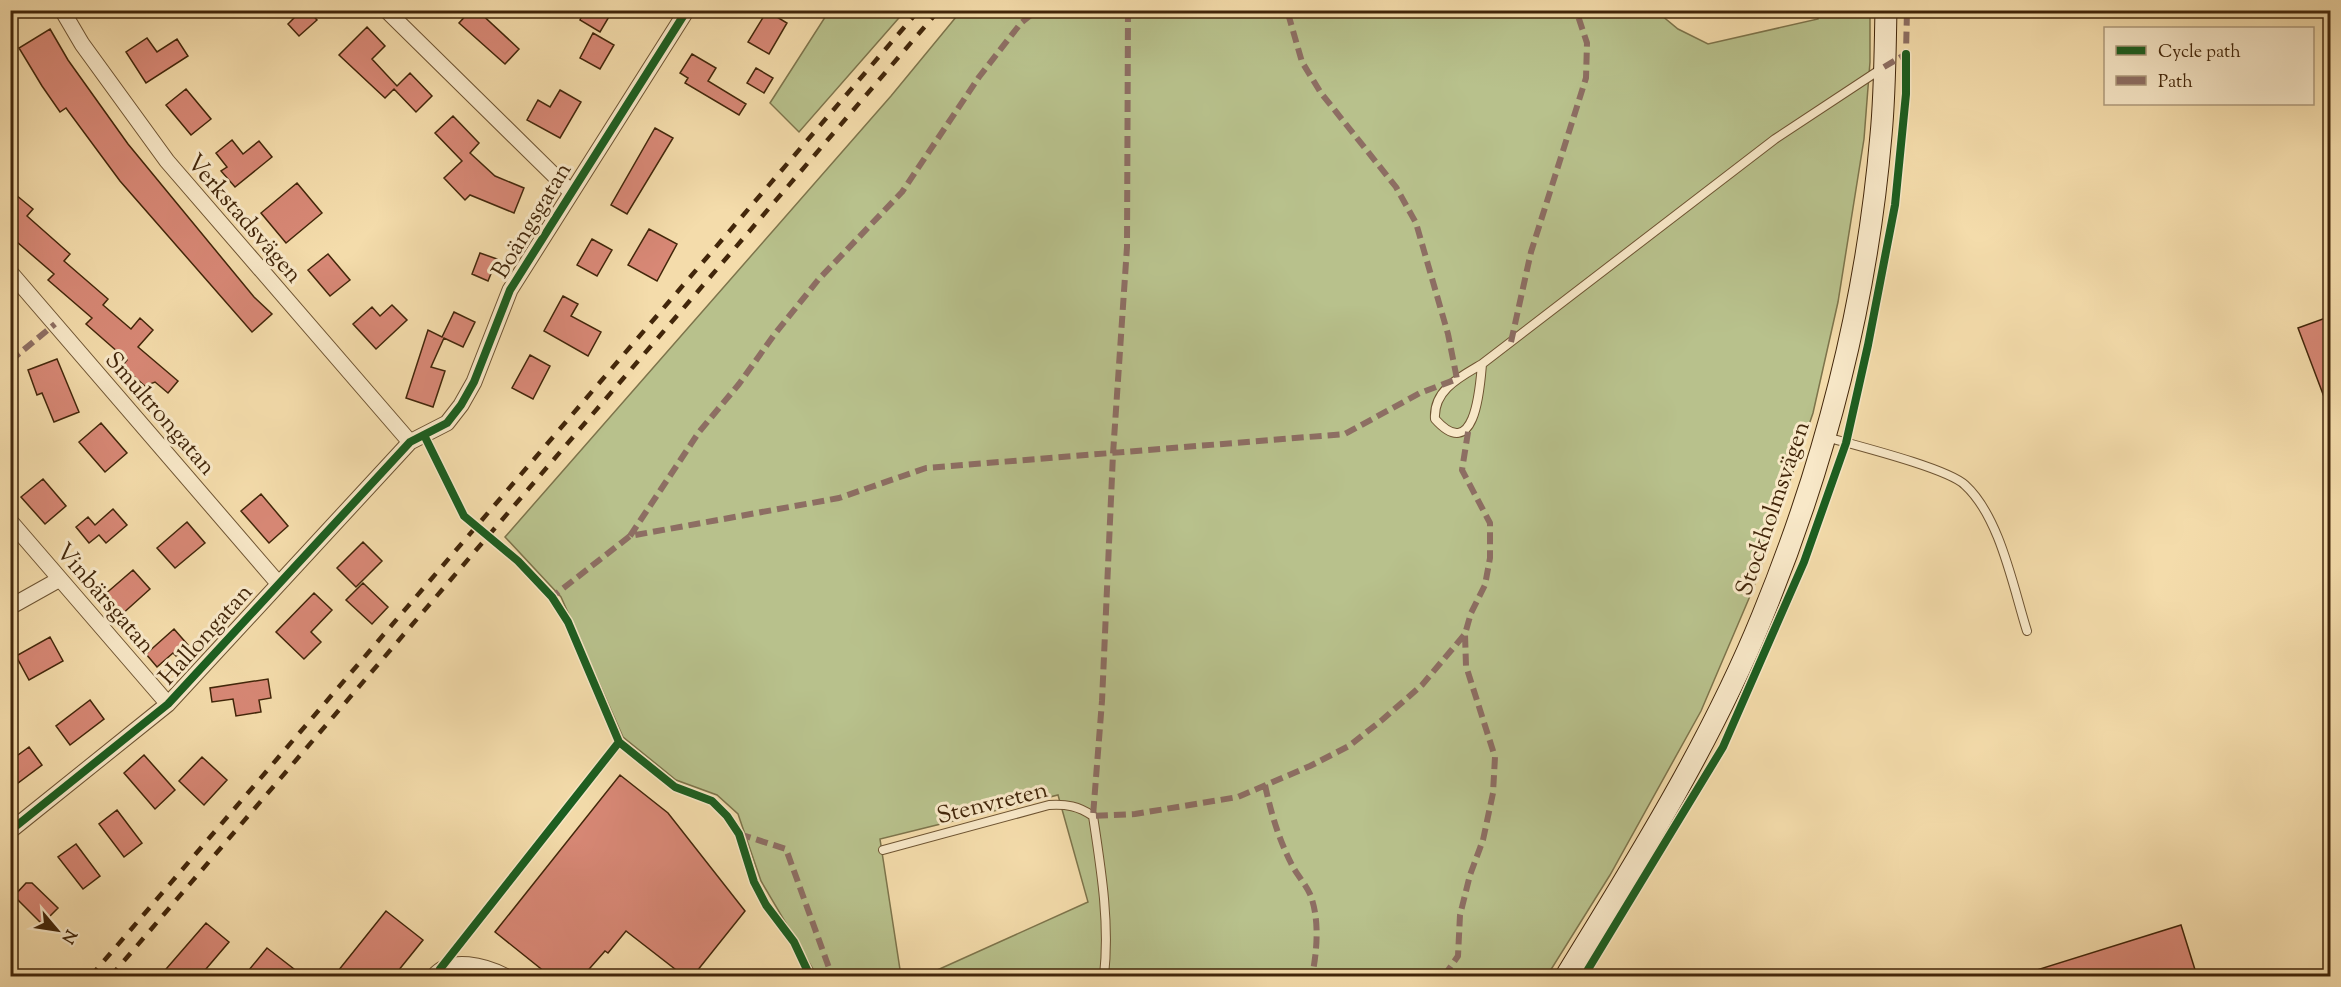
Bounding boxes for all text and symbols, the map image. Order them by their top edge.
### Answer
legend [2104,27,2314,105]
text: Cycle path [2158,40,2241,66]
text: Path [2158,70,2193,96]
street label: Verkstadsvägen [178,147,309,292]
street label: Boängsgatan [485,156,581,286]
street label: Smultrongatan [96,345,223,484]
street label: Stockholmsvägen [1728,417,1820,600]
street label: Vinbärsgatan [47,536,162,662]
street label: Hallongatan [152,577,261,694]
street label: Stenvreten [933,774,1052,834]
north arrow [27,900,87,960]
text: N [55,925,81,947]

